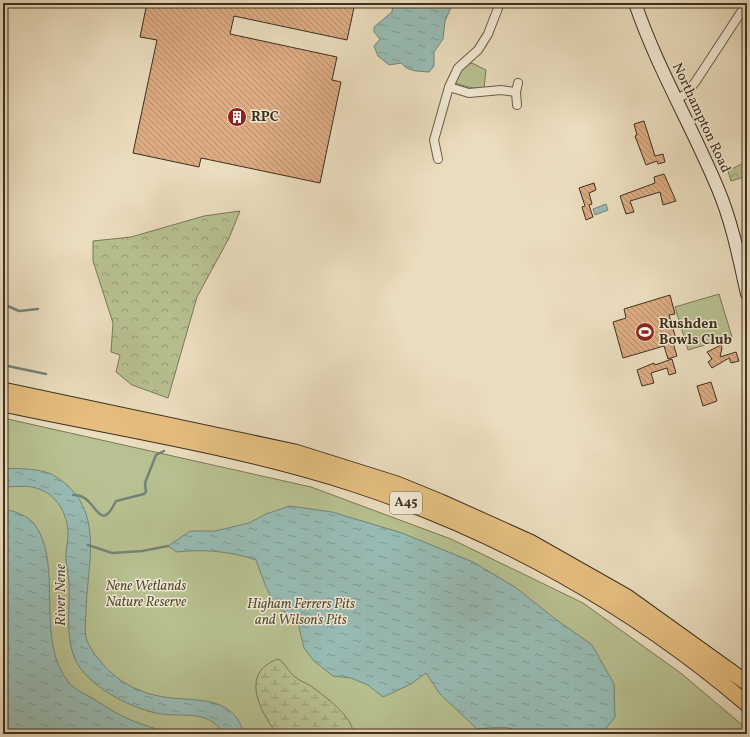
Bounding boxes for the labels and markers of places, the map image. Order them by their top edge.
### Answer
building icon: RPC [226,106,248,128]
place label: RPC [251,108,279,127]
place label: Rushden Bowls Club [659,315,732,350]
sports icon: Rushden Bowls Club [634,321,656,343]

